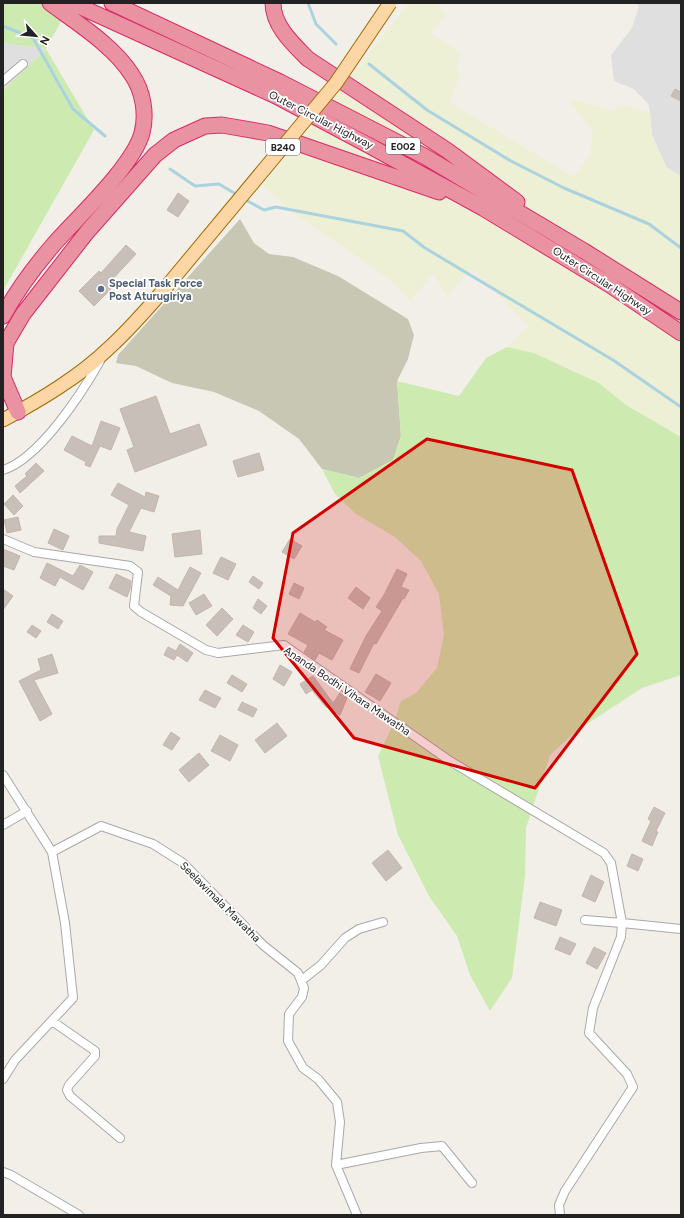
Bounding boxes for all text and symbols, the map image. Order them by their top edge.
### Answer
north arrow [16,16,56,56]
text: N [37,34,52,47]
street label: Outer Circular Highway [267,88,375,152]
road number: E002 [386,138,420,154]
road number: B240 [266,139,300,155]
street label: Outer Circular Highway [550,244,654,318]
place label: Special Task Force Post Aturugiriya [109,277,202,303]
marker: Special Task Force Post Aturugiriya [96,284,106,294]
street label: Ananda Bodhi Vihara Mawatha [281,644,413,738]
street label: Seelawimala Mawatha [177,859,263,945]

